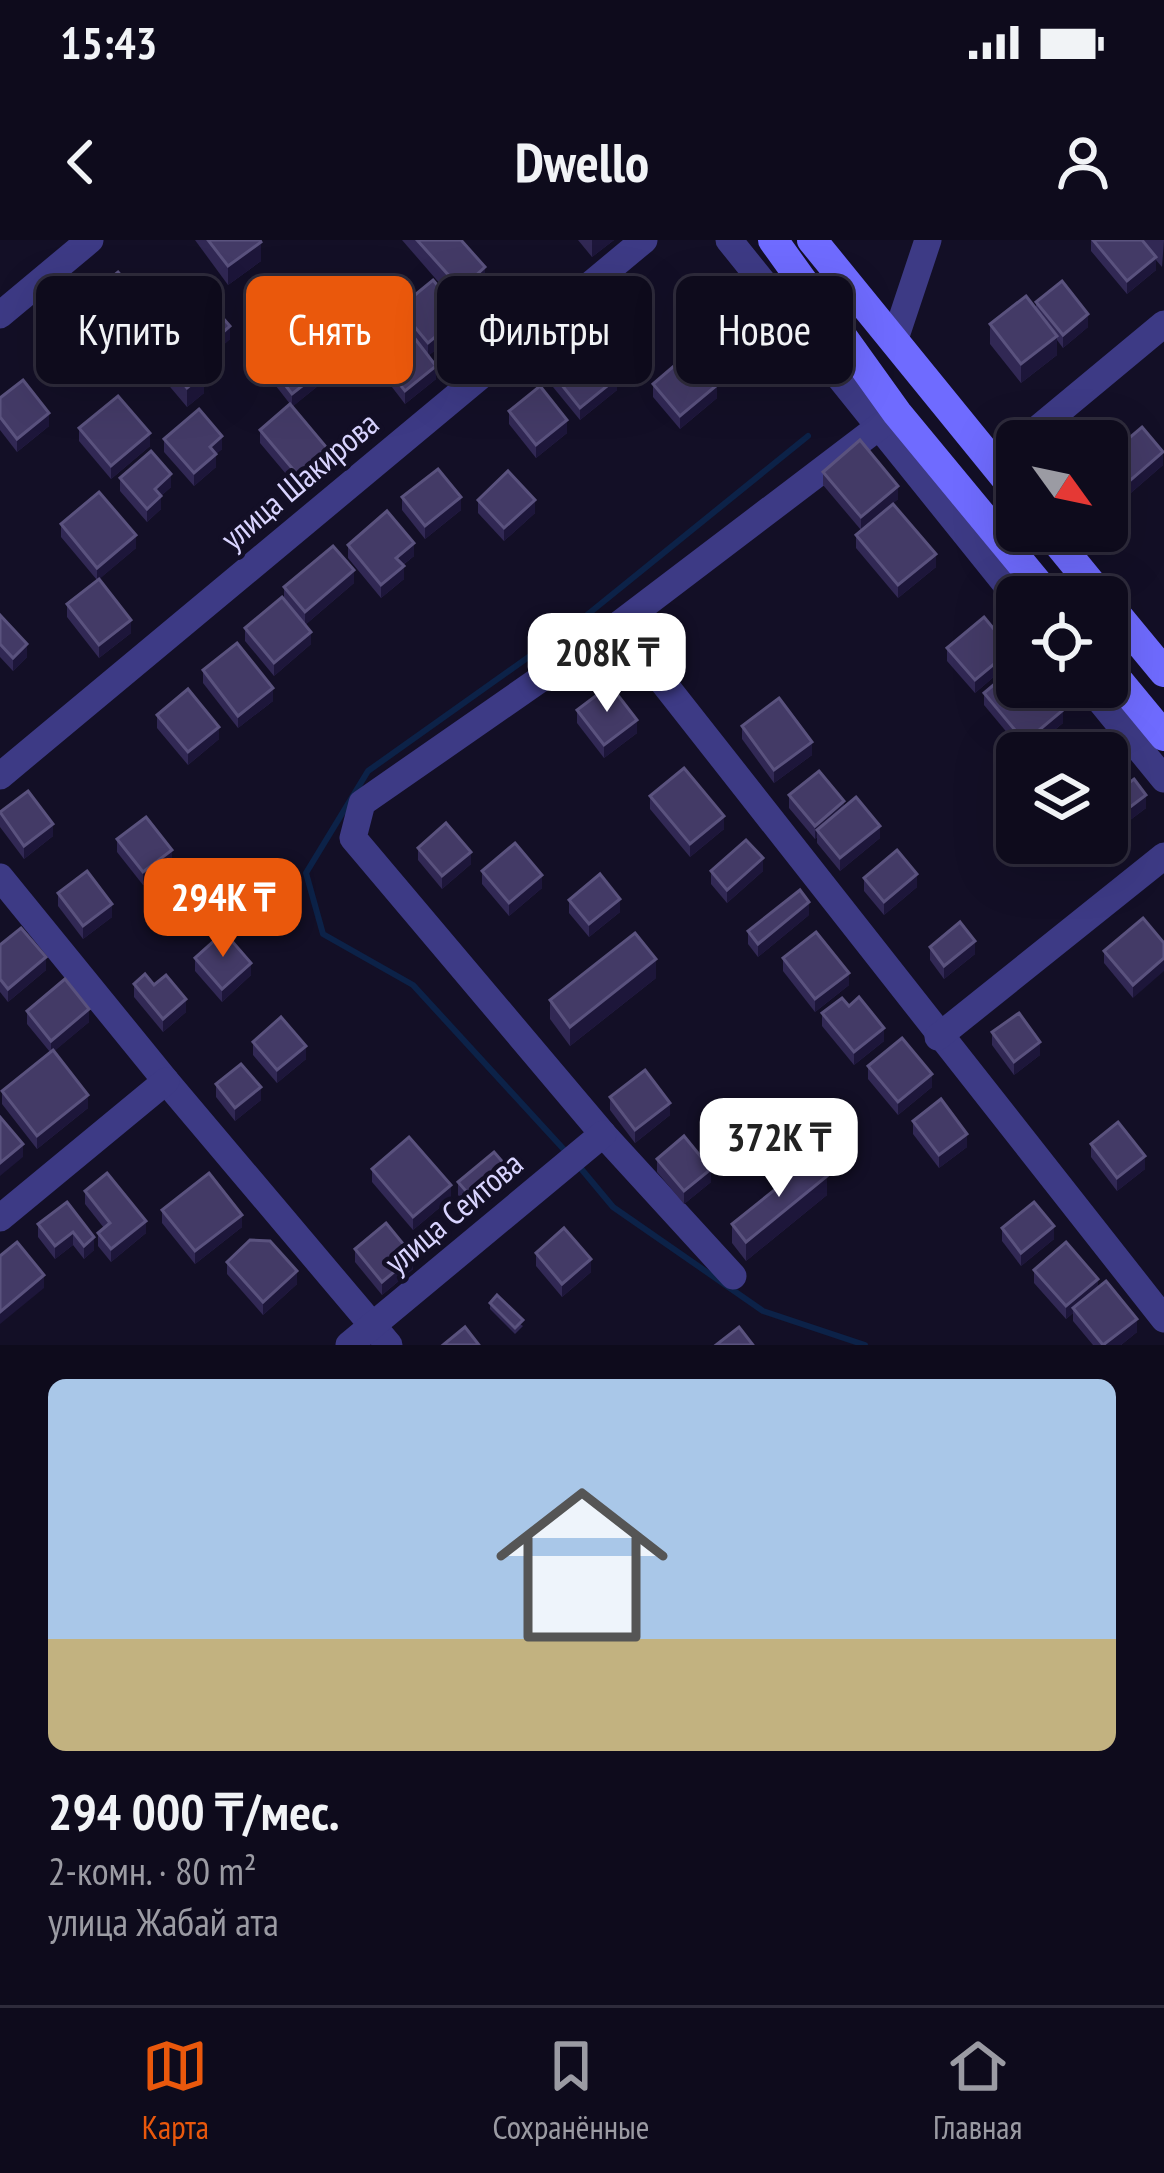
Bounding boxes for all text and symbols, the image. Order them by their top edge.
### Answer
text: 15:43 [60,13,157,71]
text: Dwello [515,127,649,197]
icon: back [48,129,114,195]
icon: person [1050,129,1116,195]
chip: Купить [36,276,222,384]
chip: Снять [246,276,413,384]
chip: Фильтры [437,276,652,384]
chip: Новое [676,276,853,384]
street label: улица Шакирова [211,401,387,559]
north arrow [996,420,1128,552]
map controls [996,420,1128,864]
button: locate [996,576,1128,708]
pin: 208K ₸ [509,613,705,715]
text: 208K ₸ [555,626,659,677]
button: layers [996,732,1128,864]
pin: 294K ₸ [125,858,321,960]
text: 294K ₸ [171,871,275,922]
pin: 372K ₸ [681,1098,877,1200]
text: 372K ₸ [727,1111,831,1162]
street label: улица Сеитова [375,1142,531,1282]
icon: home [474,1457,690,1673]
text: 294 000 ₸/мес. [48,1778,340,1844]
text: 2-комн. · 80 m² [48,1845,257,1896]
text: улица Жабай ата [48,1896,279,1947]
tab: Карта [142,2033,209,2148]
tab: Сохранённые [492,2033,650,2148]
tab: Главная [933,2033,1022,2148]

